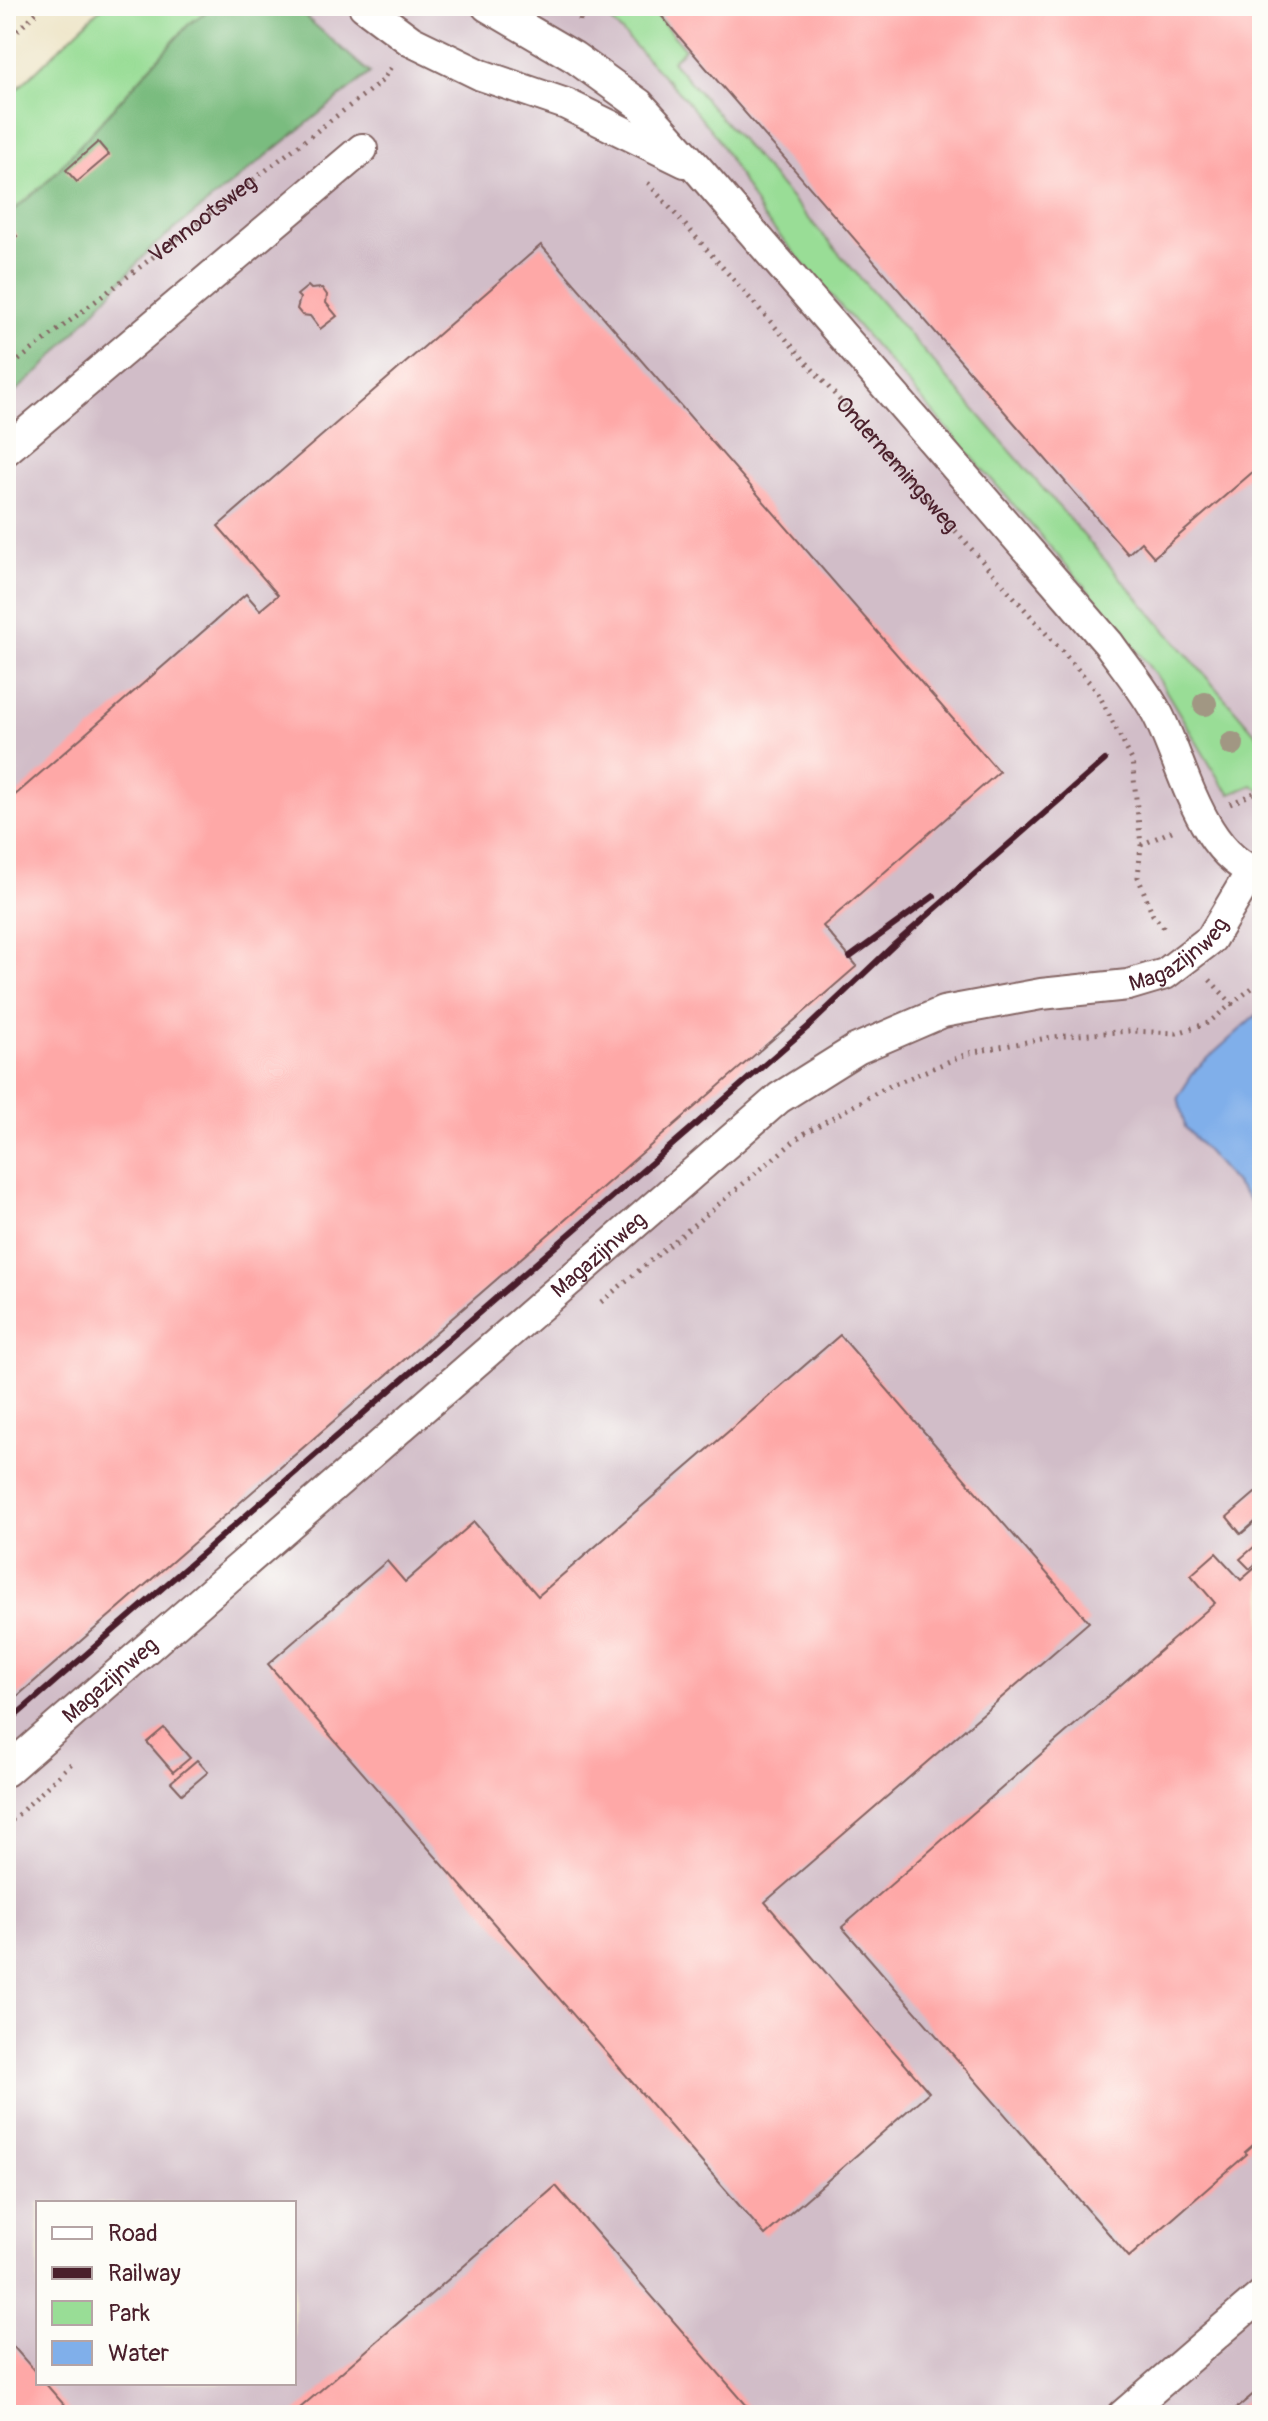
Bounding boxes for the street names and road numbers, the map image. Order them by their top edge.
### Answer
street label: Vennootsweg [143,169,262,269]
street label: Ondernemingsweg [829,391,965,539]
street label: Magazijnweg [1125,912,1235,998]
street label: Magazijnweg [545,1206,652,1304]
street label: Magazijnweg [57,1631,164,1730]

